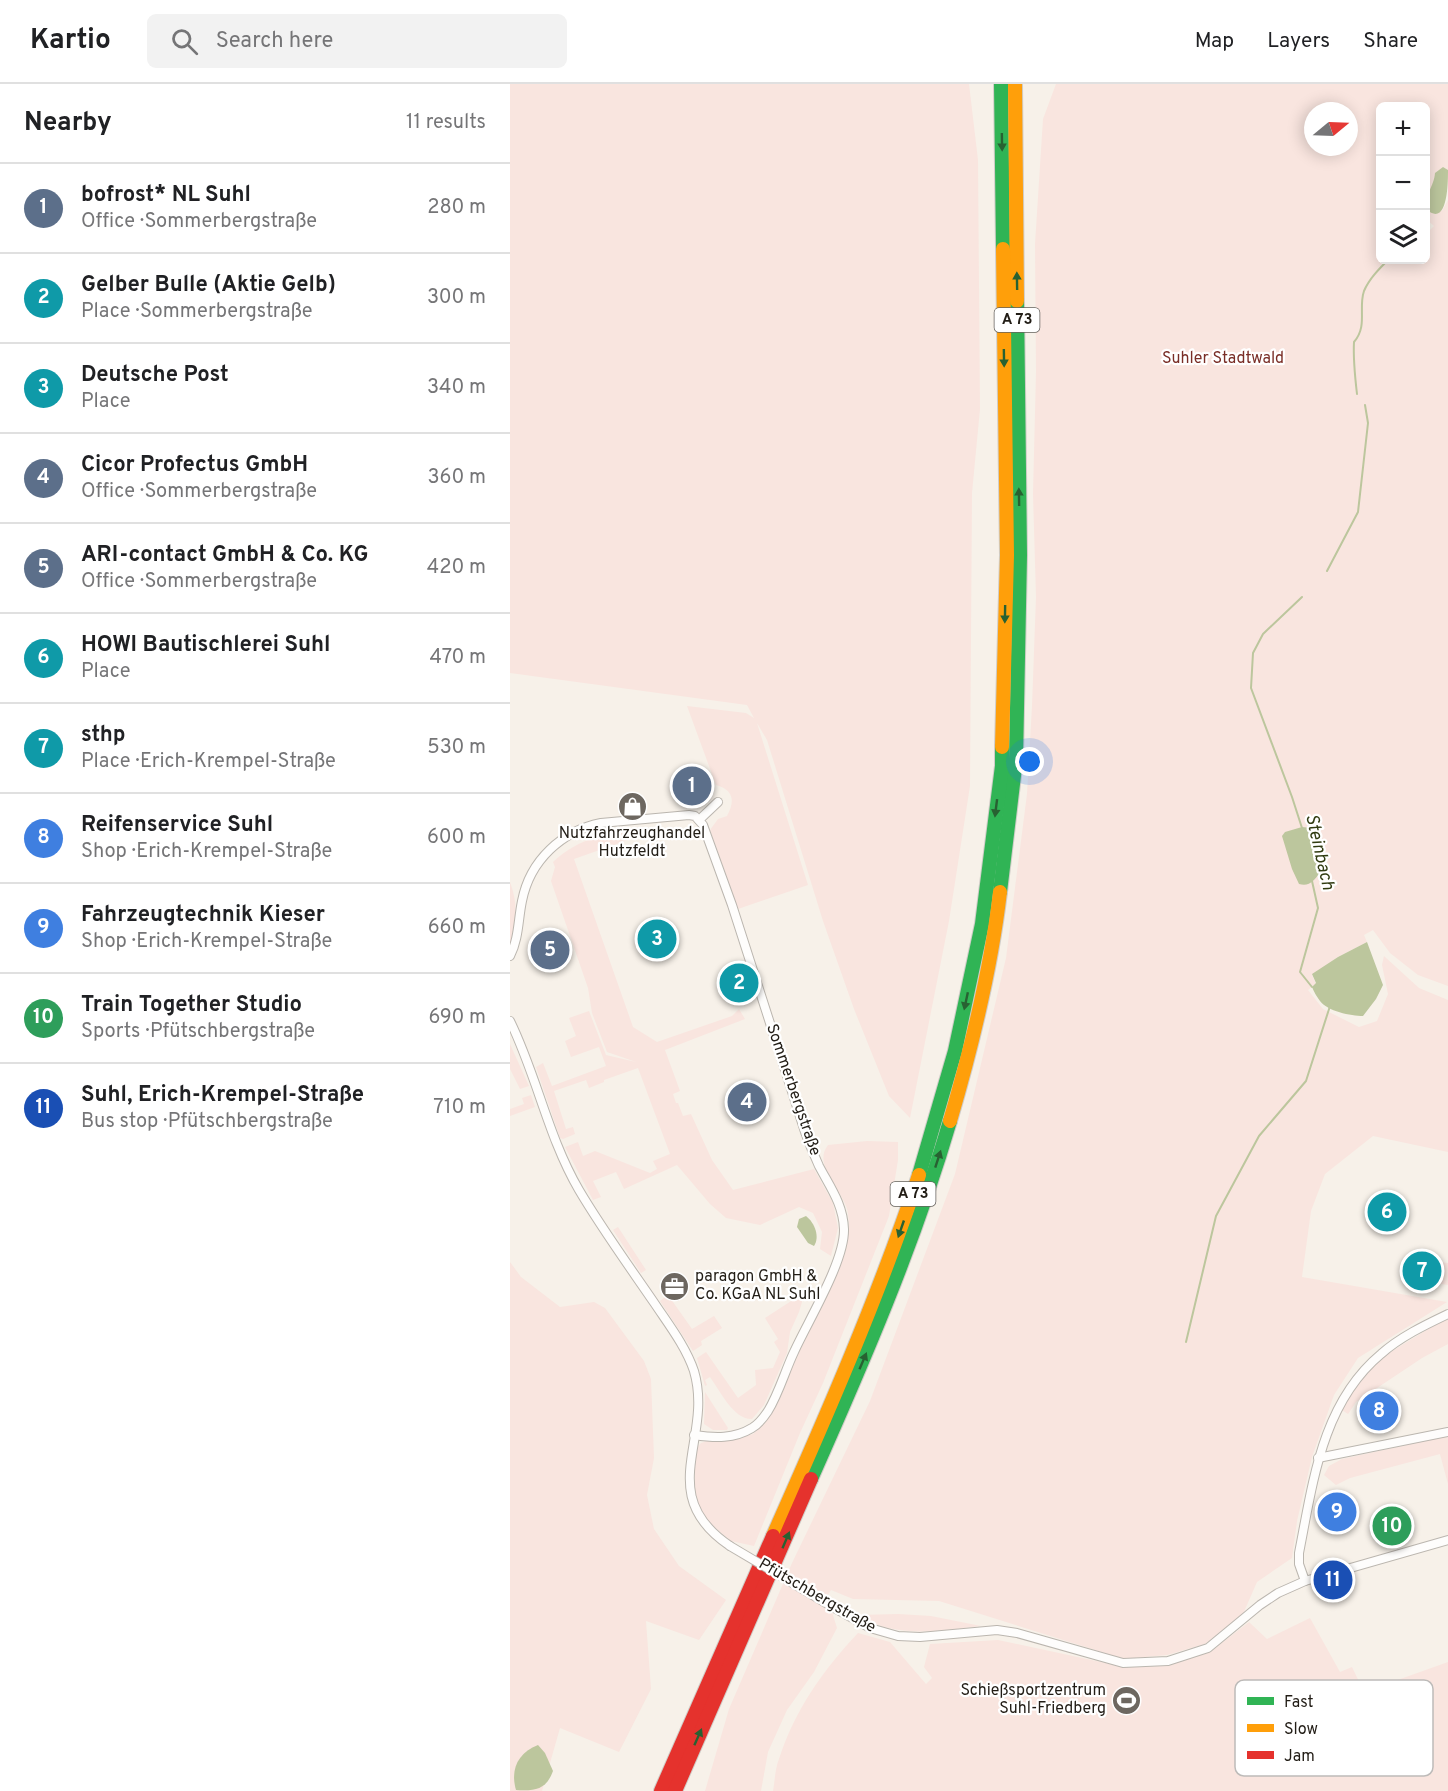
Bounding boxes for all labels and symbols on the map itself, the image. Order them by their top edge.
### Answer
north arrow [1304,102,1358,156]
one-way arrow [997,133,1007,152]
one-way arrow [1012,271,1022,290]
road number: A 73 [994,308,1040,332]
one-way arrow [1000,349,1009,368]
park label: Suhler Stadtwald [1162,349,1284,369]
one-way arrow [1014,487,1024,506]
one-way arrow [1000,604,1010,623]
your location [1015,747,1044,776]
pin: 1 [672,764,711,808]
shop icon: Nutzfahrzeughandel Hutzfeldt [616,790,648,822]
one-way arrow [991,799,1001,818]
water label: Steinbach [1299,812,1339,893]
place label: Nutzfahrzeughandel Hutzfeldt [559,824,705,862]
pin: 3 [638,916,676,962]
pin: 5 [530,928,570,972]
pin: 2 [720,960,758,1006]
one-way arrow [961,992,970,1011]
street label: Sommerbergstraße [761,1022,825,1158]
pin: 4 [728,1080,766,1124]
one-way arrow [934,1150,944,1168]
road number: A 73 [890,1182,936,1206]
pin: 6 [1368,1190,1406,1234]
one-way arrow [896,1220,906,1238]
pin: 7 [1402,1248,1442,1294]
place label: paragon GmbH & Co. KGaA NL Suhl [695,1267,820,1305]
office icon: paragon GmbH & Co. KGaA NL Suhl [658,1270,690,1302]
one-way arrow [858,1351,868,1369]
pin: 8 [1360,1388,1398,1434]
pin: 9 [1318,1490,1356,1534]
pin: 10 [1372,1504,1412,1548]
one-way arrow [781,1531,790,1548]
street label: Pfütschbergstraße [755,1554,879,1638]
pin: 11 [1314,1558,1352,1602]
legend [1235,1680,1433,1776]
place label: Schießsportzentrum Suhl-Friedberg [960,1681,1106,1719]
sports icon: Schießsportzentrum Suhl-Friedberg [1111,1684,1143,1716]
text: Fast [1284,1693,1314,1713]
text: Slow [1284,1720,1318,1740]
one-way arrow [693,1728,703,1746]
text: Jam [1284,1747,1315,1767]

